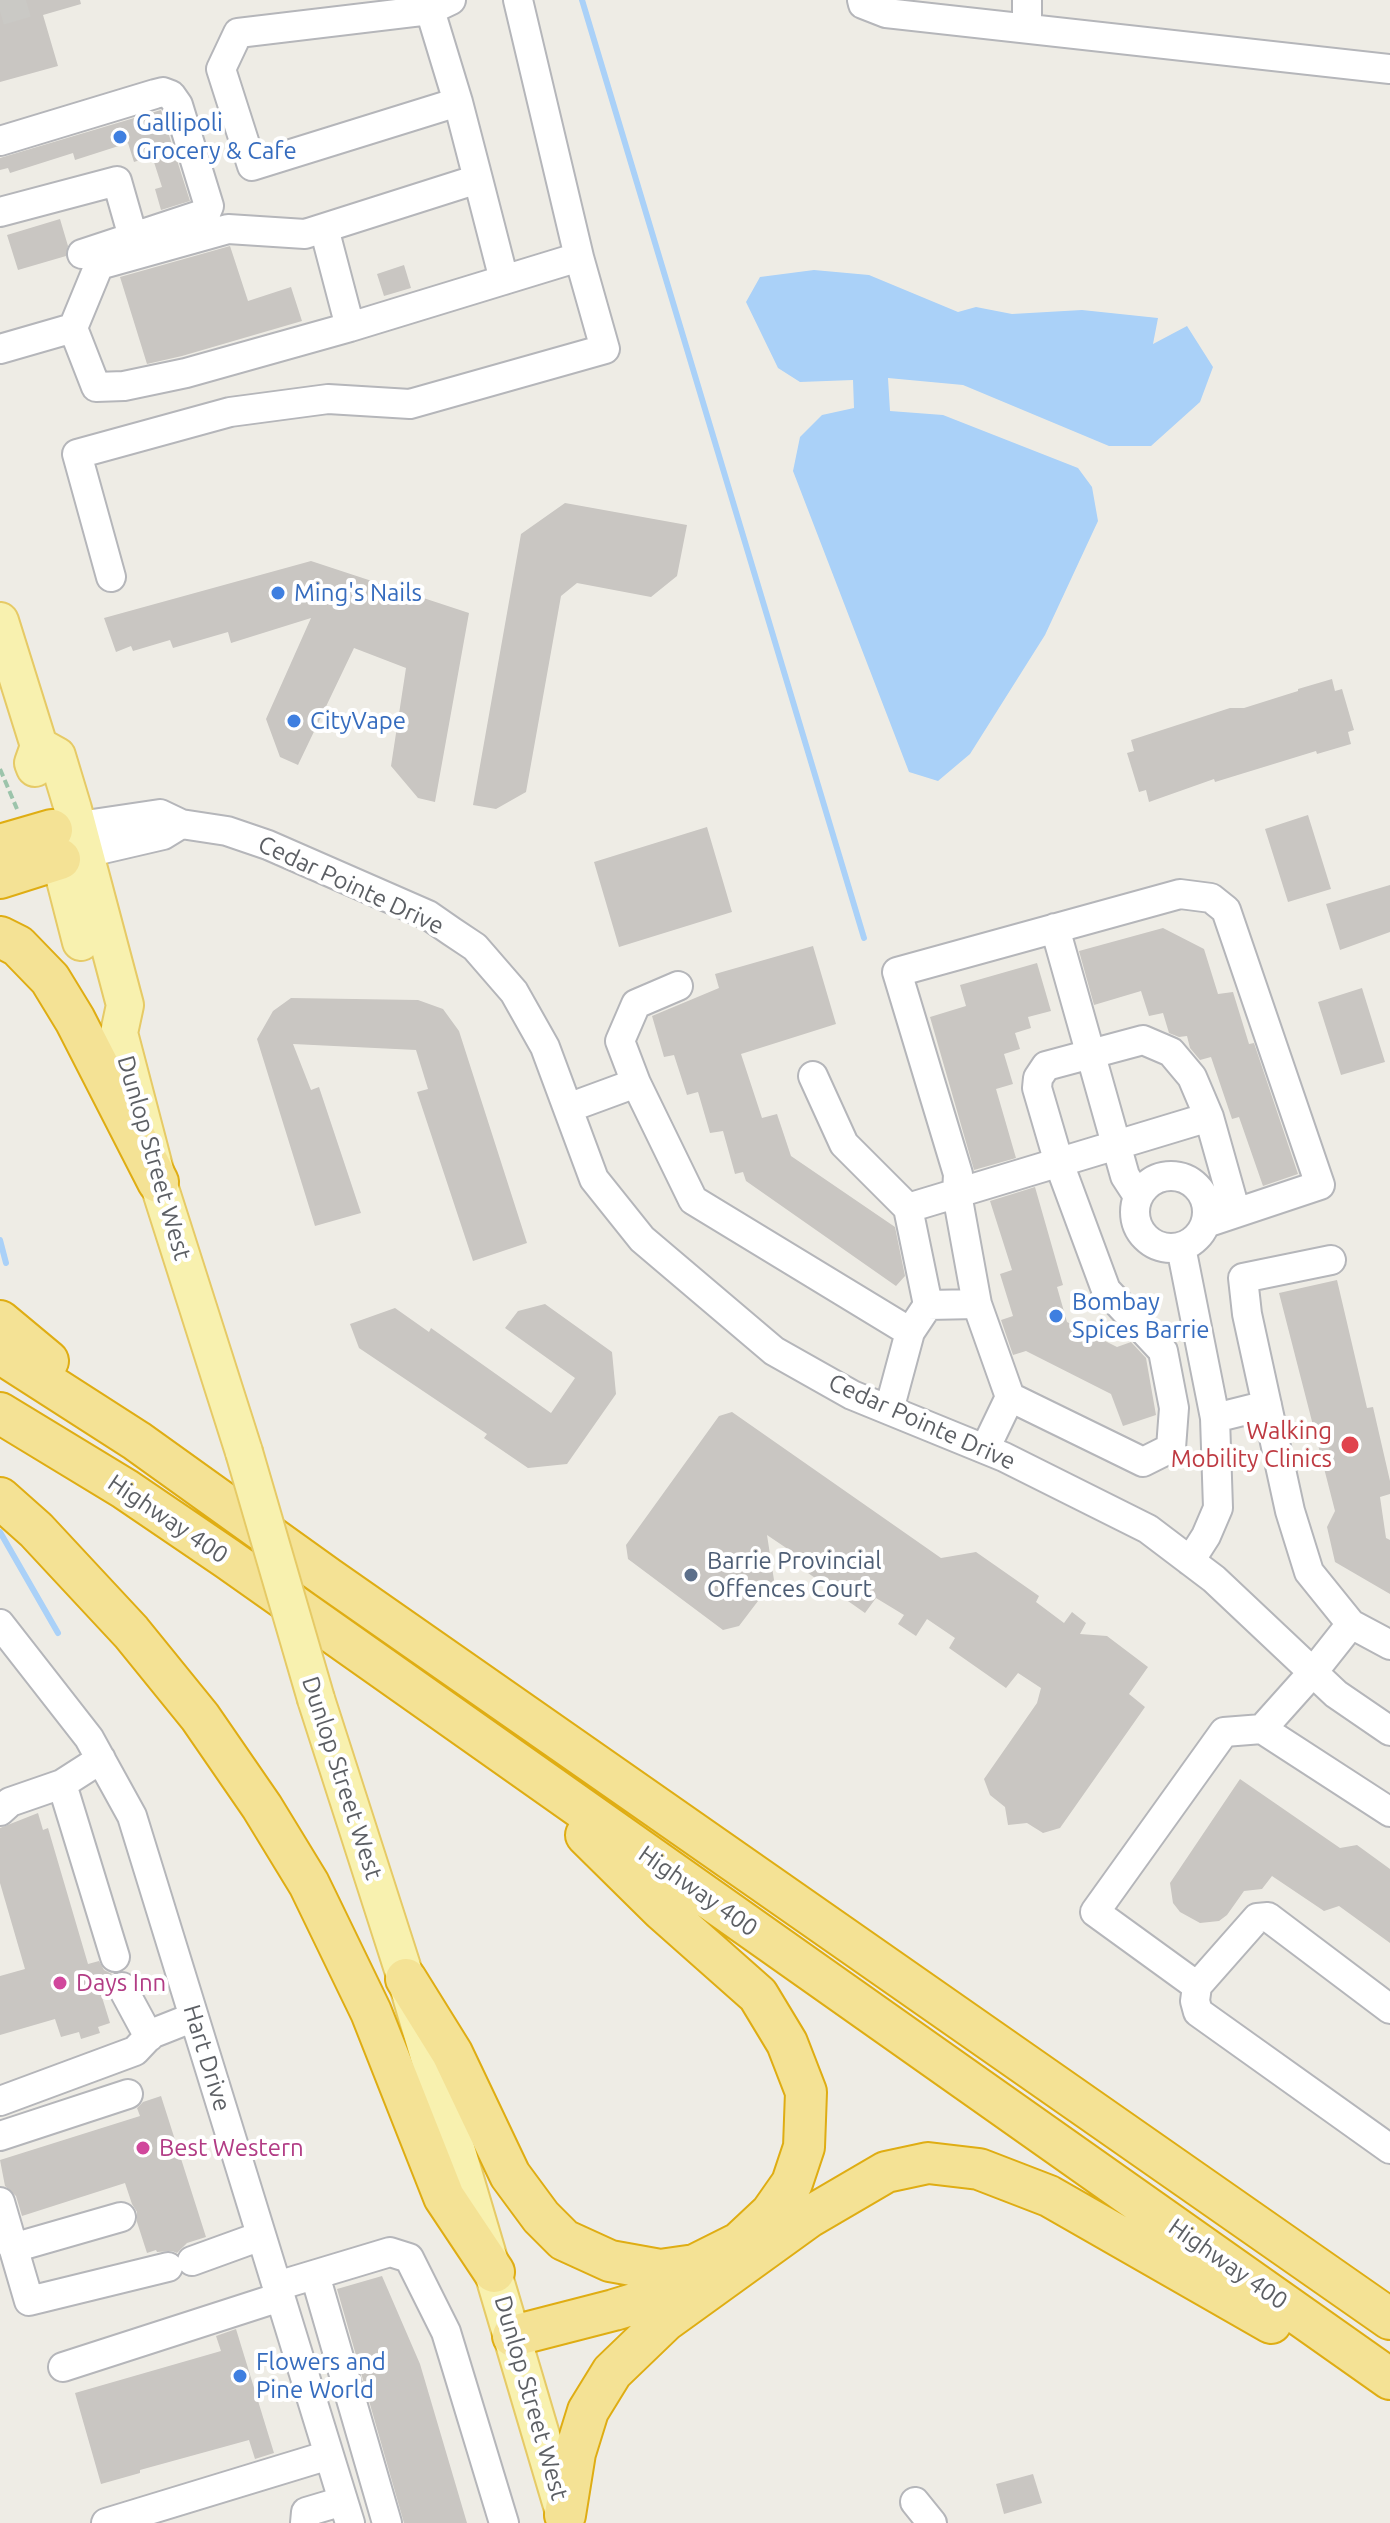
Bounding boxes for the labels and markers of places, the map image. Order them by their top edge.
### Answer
place label: Gallipoli Grocery & Cafe [136,109,297,165]
marker: Gallipoli Grocery & Cafe [111,128,129,146]
place label: Ming's Nails [294,579,422,607]
marker: Ming's Nails [269,584,287,602]
place label: CityVape [310,707,406,735]
marker: CityVape [285,712,303,730]
place label: Bombay Spices Barrie [1072,1288,1210,1344]
marker: Bombay Spices Barrie [1047,1307,1065,1325]
place label: Walking Mobility Clinics [1171,1417,1332,1473]
marker: Walking Mobility Clinics [1339,1434,1361,1456]
place label: Barrie Provincial Offences Court [707,1547,882,1603]
marker: Barrie Provincial Offences Court [682,1566,700,1584]
place label: Days Inn [76,1969,166,1997]
marker: Days Inn [51,1974,69,1992]
place label: Best Western [159,2134,304,2162]
marker: Best Western [134,2139,152,2157]
place label: Flowers and Pine World [256,2348,386,2404]
marker: Flowers and Pine World [231,2367,249,2385]

